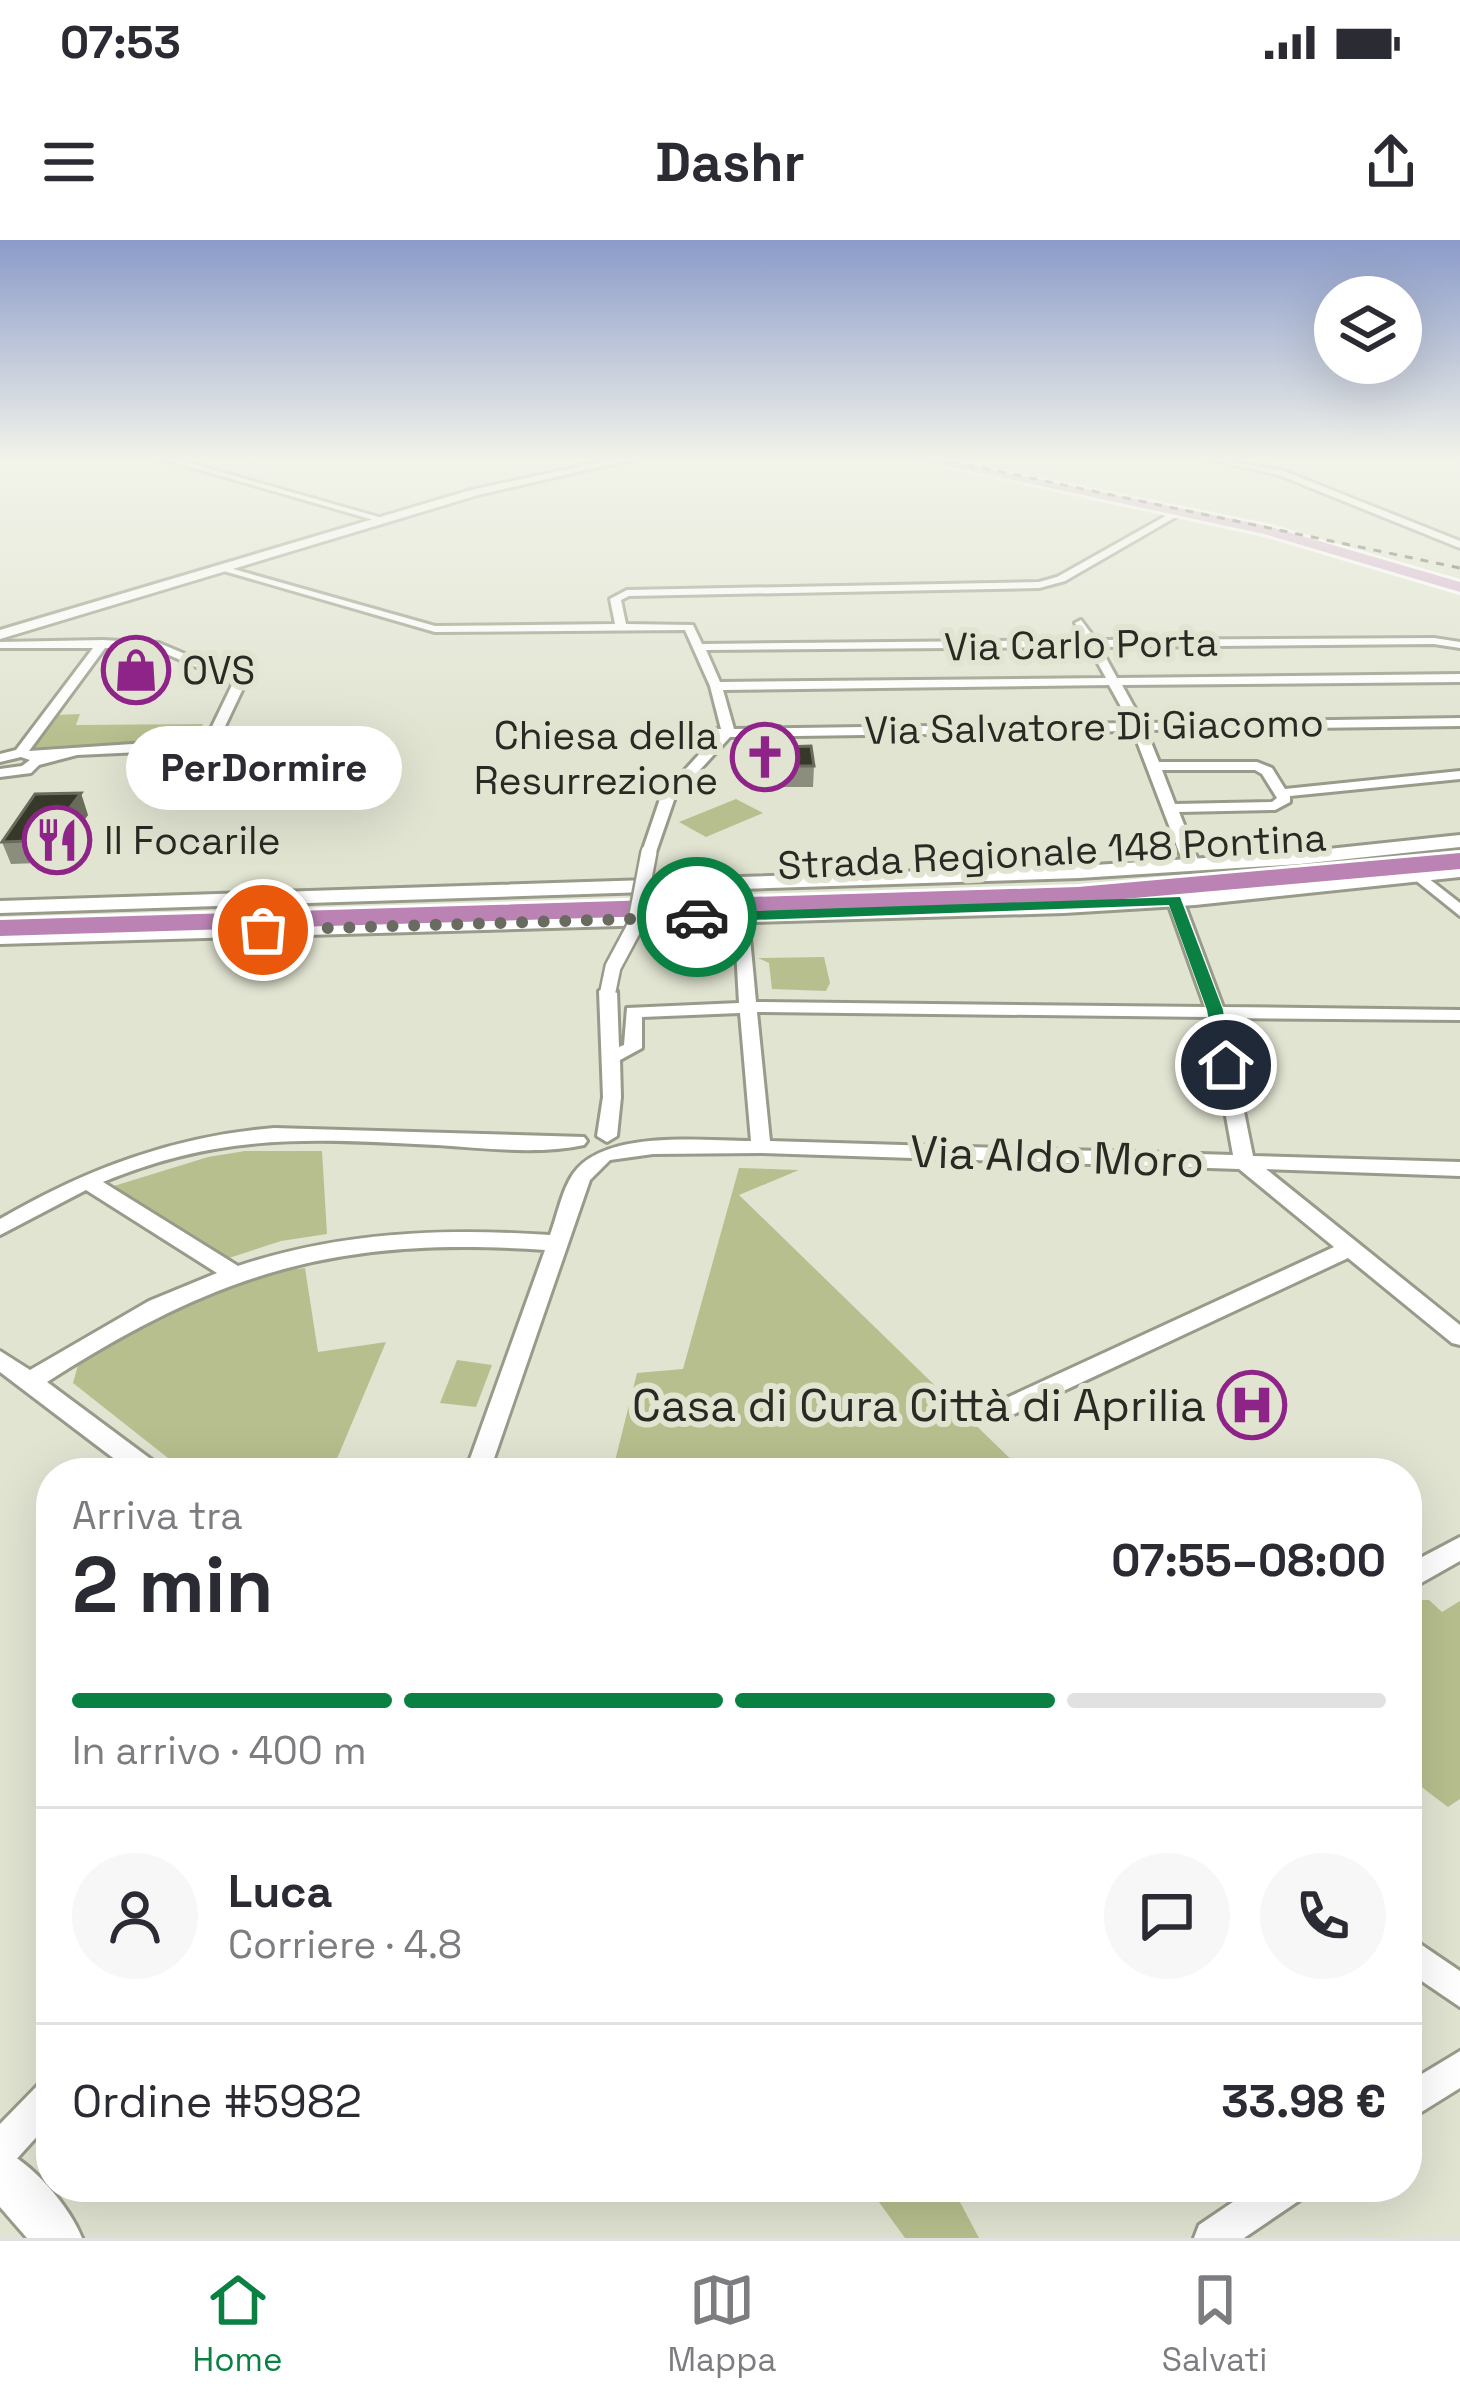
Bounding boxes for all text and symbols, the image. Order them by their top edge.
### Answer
text: 07:53 [60,14,181,71]
text: Dashr [655,128,805,197]
icon: menu [36,129,102,195]
icon: share [1358,129,1424,195]
map controls [1314,276,1422,384]
button: layers [1314,276,1422,384]
street label: Via Carlo Porta [944,618,1218,671]
shop icon: OVS [101,635,171,705]
place label: OVS [182,646,255,695]
street label: Via Salvatore Di Giacomo [864,698,1324,755]
place label: Chiesa della Resurrezione [474,711,718,805]
church icon: Chiesa della Resurrezione [730,722,800,792]
callout: PerDormire [125,726,401,810]
text: PerDormire [160,743,368,792]
restaurant icon: Il Focarile [22,805,92,875]
street label: Strada Regionale 148 Pontina [776,813,1328,890]
place label: Il Focarile [104,816,281,865]
courier [637,857,757,977]
pin [212,879,314,981]
icon: car [664,884,730,950]
icon: bag [230,897,296,963]
pin [1175,1014,1277,1116]
icon: home [1193,1032,1259,1098]
street label: Via Aldo Moro [909,1123,1205,1190]
hospital icon: Casa di Cura Città di Aprilia [1217,1370,1287,1440]
place label: Casa di Cura Città di Aprilia [632,1377,1206,1434]
text: Arriva tra [72,1491,243,1540]
text: 07:55–08:00 [1111,1532,1386,1589]
text: 2 min [72,1535,274,1635]
text: In arrivo · 400 m [72,1726,366,1775]
button: person [72,1853,198,1979]
button: chat [1104,1853,1230,1979]
button: phone [1260,1853,1386,1979]
text: Luca [228,1863,333,1920]
text: Corriere · 4.8 [228,1920,462,1969]
text: Ordine #5982 [72,2073,362,2130]
text: 33.98 € [1221,2073,1386,2130]
tab: Home [193,2267,283,2381]
tab: Mappa [668,2267,777,2381]
tab: Salvati [1162,2267,1267,2381]

